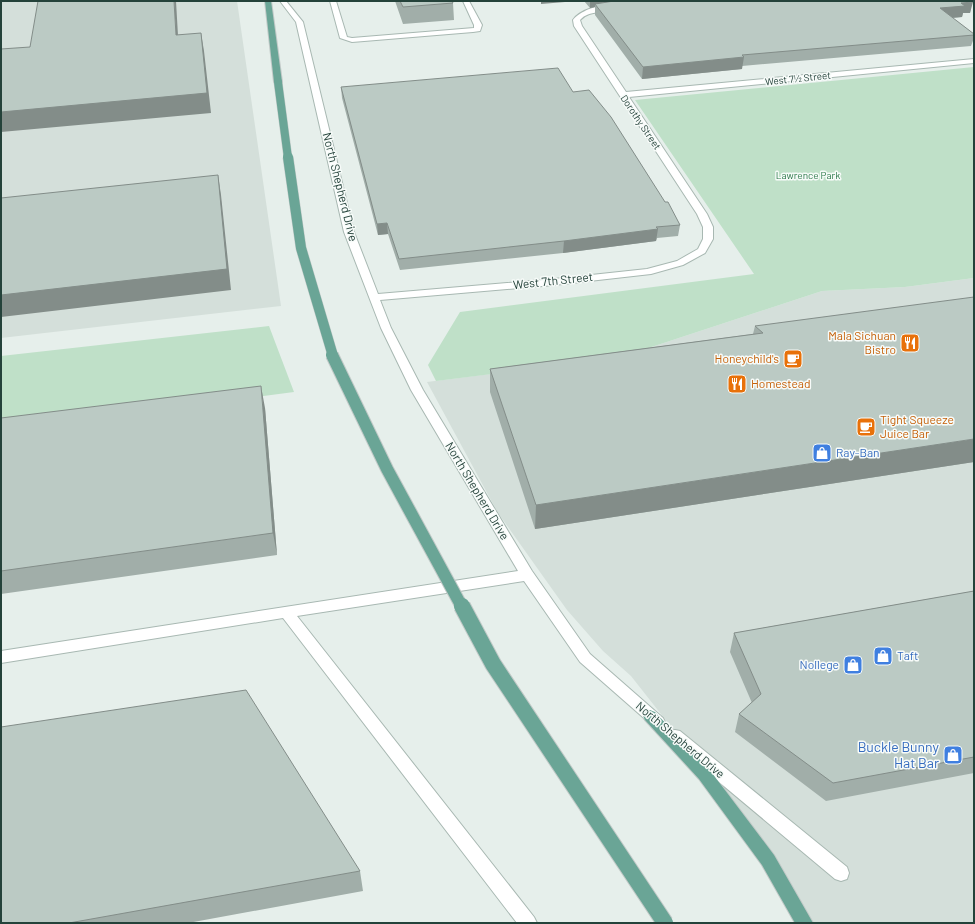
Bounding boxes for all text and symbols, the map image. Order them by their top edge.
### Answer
street label: West 7½ Street [765,69,832,87]
street label: Dorothy Street [618,92,664,152]
street label: North Shepherd Drive [321,131,361,243]
park label: Lawrence Park [776,169,840,181]
street label: West 7th Street [512,269,594,291]
place label: Mala Sichuan Bistro [828,328,896,356]
restaurant icon: Mala Sichuan Bistro [899,332,921,354]
cafe icon: Honeychild's [782,348,804,370]
place label: Honeychild's [715,351,779,365]
restaurant icon: Homestead [726,373,748,395]
place label: Homestead [751,376,811,390]
place label: Tight Squeeze Juice Bar [880,412,954,440]
cafe icon: Tight Squeeze Juice Bar [855,416,877,438]
street label: North Shepherd Drive [443,439,513,542]
shop icon: Ray-Ban [811,442,833,464]
place label: Ray-Ban [836,445,880,459]
shop icon: Taft [872,645,894,667]
place label: Taft [897,648,918,662]
shop icon: Nollege [842,654,864,676]
place label: Nollege [800,657,839,671]
street label: North Shepherd Drive [633,698,728,780]
place label: Buckle Bunny Hat Bar [858,738,940,771]
shop icon: Buckle Bunny Hat Bar [942,744,964,766]

